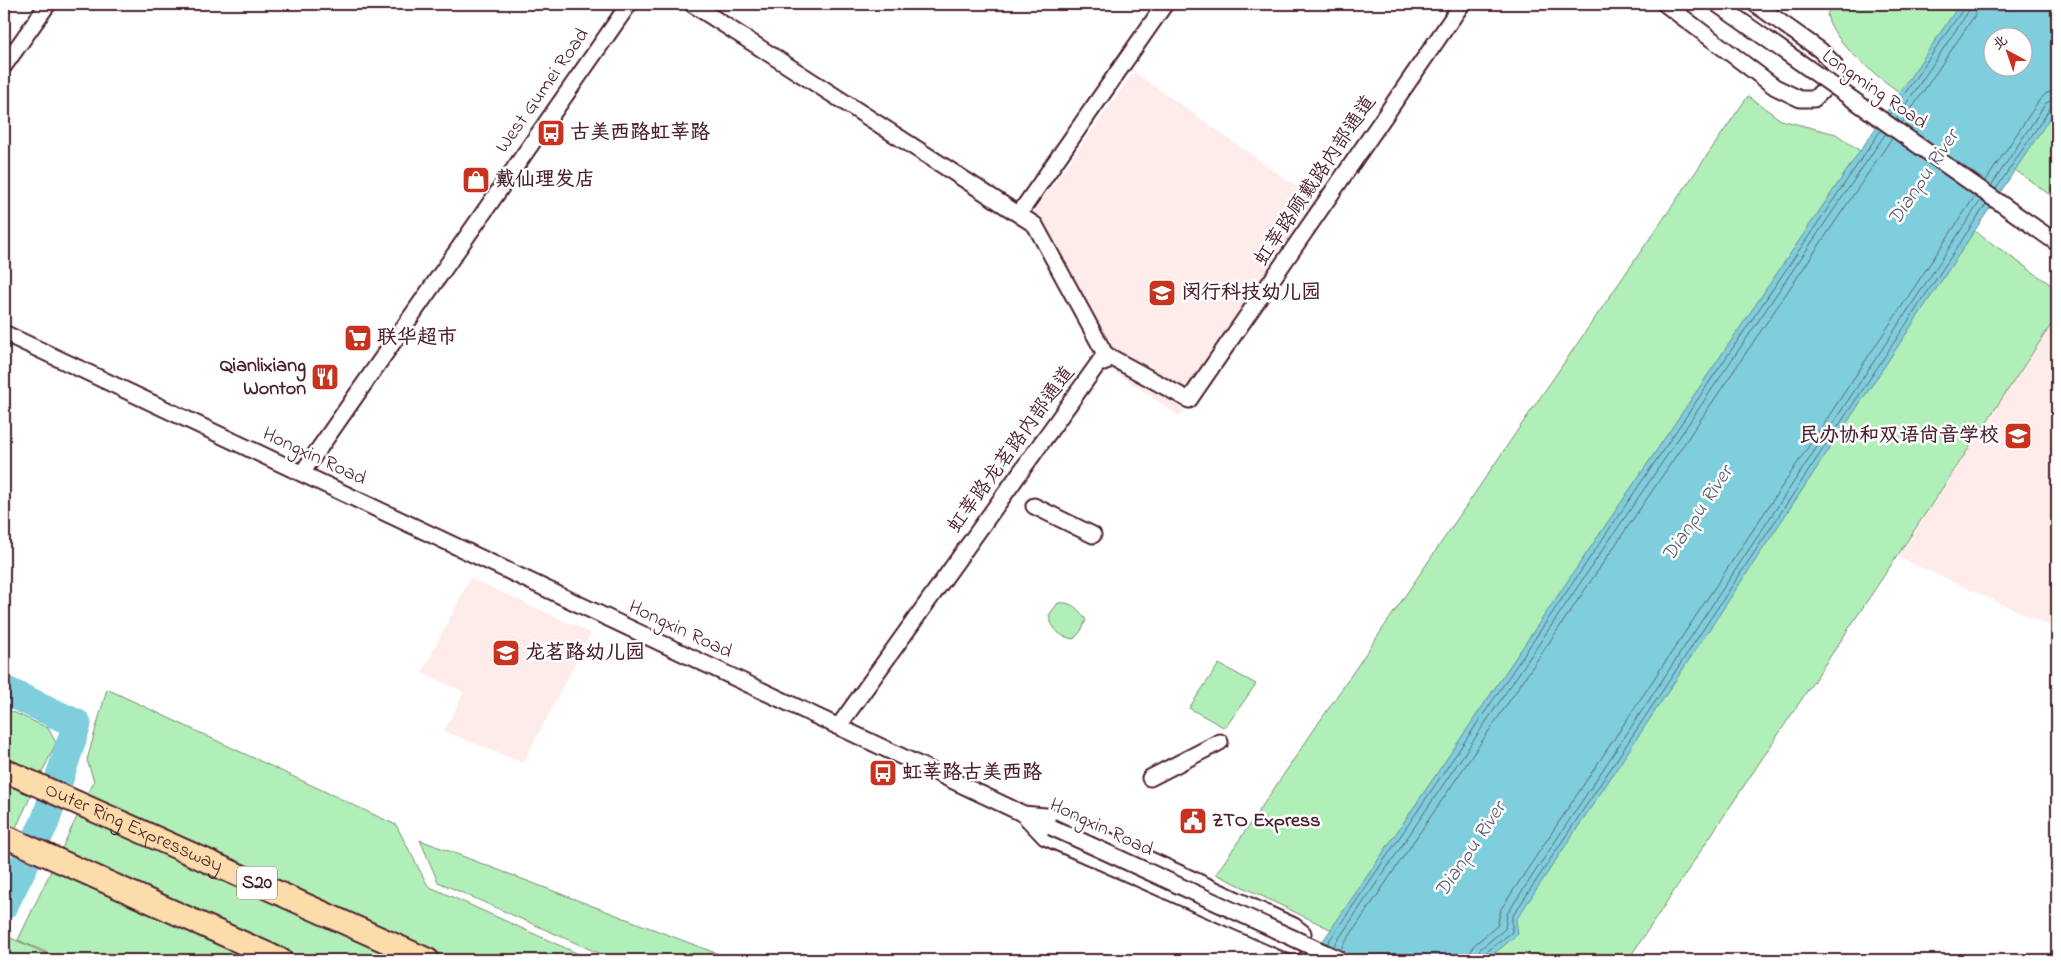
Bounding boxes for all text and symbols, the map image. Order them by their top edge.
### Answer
street label: West Gumei Road [489,23,597,159]
north arrow [1984,28,2034,78]
text: 北 [1988,31,2013,56]
street label: Longming Road [1815,43,1933,138]
street label: 虹莘路顾戴路内部通道 [1248,90,1384,272]
bus stop icon: 古美西路虹莘路 [536,118,566,148]
place label: 古美西路虹莘路 [570,119,710,148]
water label: Dianpu River [1881,122,1968,232]
shop icon: 戴仙理发店 [461,165,491,195]
place label: 戴仙理发店 [495,166,595,195]
school or university icon: 闵行科技幼儿园 [1147,278,1177,308]
place label: 闵行科技幼儿园 [1181,279,1321,308]
supermarket icon: 联华超市 [343,323,373,353]
place label: 联华超市 [377,324,457,353]
place label: Qianlixiang Wonton [220,352,306,404]
street label: 虹莘路龙茗路内部通道 [941,361,1083,539]
restaurant icon: Qianlixiang Wonton [310,362,340,392]
street label: Hongxin Road [257,420,371,495]
school or university icon: 民办协和双语尚音学校 [2003,421,2033,451]
place label: 民办协和双语尚音学校 [1799,422,1999,451]
water label: Dianpu River [1655,458,1742,568]
street label: Hongxin Road [623,593,737,668]
school or university icon: 龙茗路幼儿园 [491,638,521,668]
place label: 龙茗路幼儿园 [525,639,645,668]
bus stop icon: 虹莘路古美西路 [868,758,898,788]
place label: 虹莘路古美西路 [902,759,1042,788]
street label: Outer Ring Expressway [40,775,227,881]
street label: Hongxin Road [1044,791,1158,866]
water label: Dianpu River [1428,794,1515,904]
public building icon: ZTO Express [1178,806,1208,836]
place label: ZTO Express [1212,807,1320,836]
road number: S20 [237,866,277,900]

